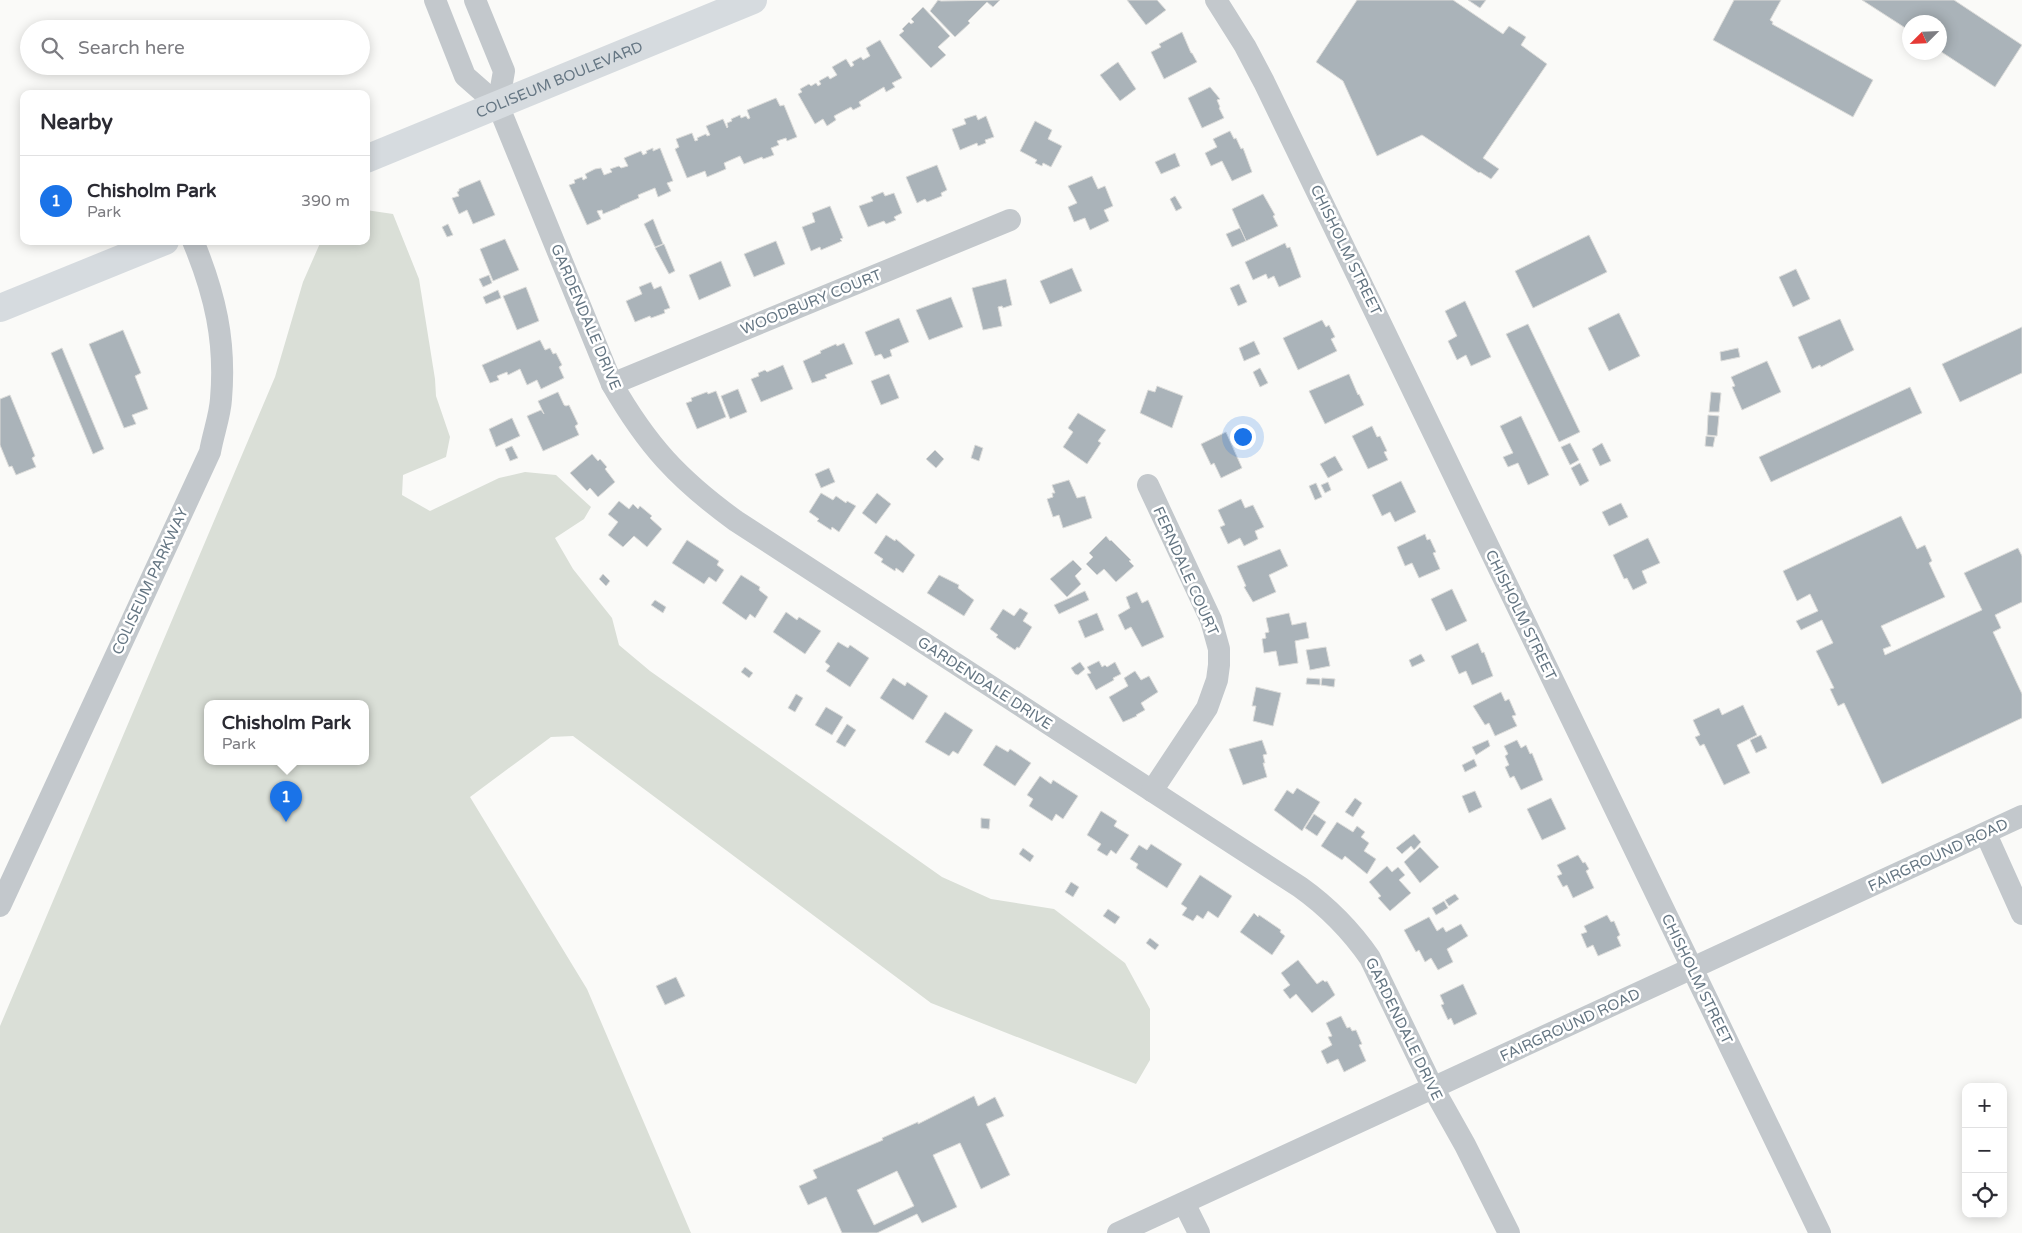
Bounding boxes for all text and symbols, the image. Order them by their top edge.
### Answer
north arrow [1902,15,1947,60]
search box [20,20,370,75]
icon: search [38,34,66,62]
text: Search here [78,37,185,59]
street label: COLISEUM BOULEVARD [473,37,646,122]
text: Nearby [40,110,113,135]
text: Chisholm Park [87,180,216,202]
street label: CHISHOLM STREET [1307,182,1385,318]
text: 1 [51,191,61,211]
text: 390 m [301,191,350,211]
text: Park [87,202,121,222]
street label: GARDENDALE DRIVE [547,241,625,393]
street label: WOODBURY COURT [738,266,884,338]
your location [1230,424,1256,450]
street label: COLISEUM PARKWAY [108,504,192,657]
street label: FERNDALE COURT [1149,504,1223,638]
street label: CHISHOLM STREET [1482,547,1560,683]
street label: GARDENDALE DRIVE [914,633,1056,733]
popup [204,700,369,765]
text: Chisholm Park [222,712,351,734]
text: Park [222,734,256,754]
pin: 1 [270,781,302,822]
street label: FAIRGROUND ROAD [1865,815,2011,895]
street label: CHISHOLM STREET [1658,911,1736,1047]
street label: GARDENDALE DRIVE [1362,955,1446,1103]
street label: FAIRGROUND ROAD [1497,985,1643,1065]
map controls [1962,1083,2007,1218]
button: + [1962,1083,2007,1128]
button: − [1962,1128,2007,1173]
button: locate [1962,1173,2007,1218]

